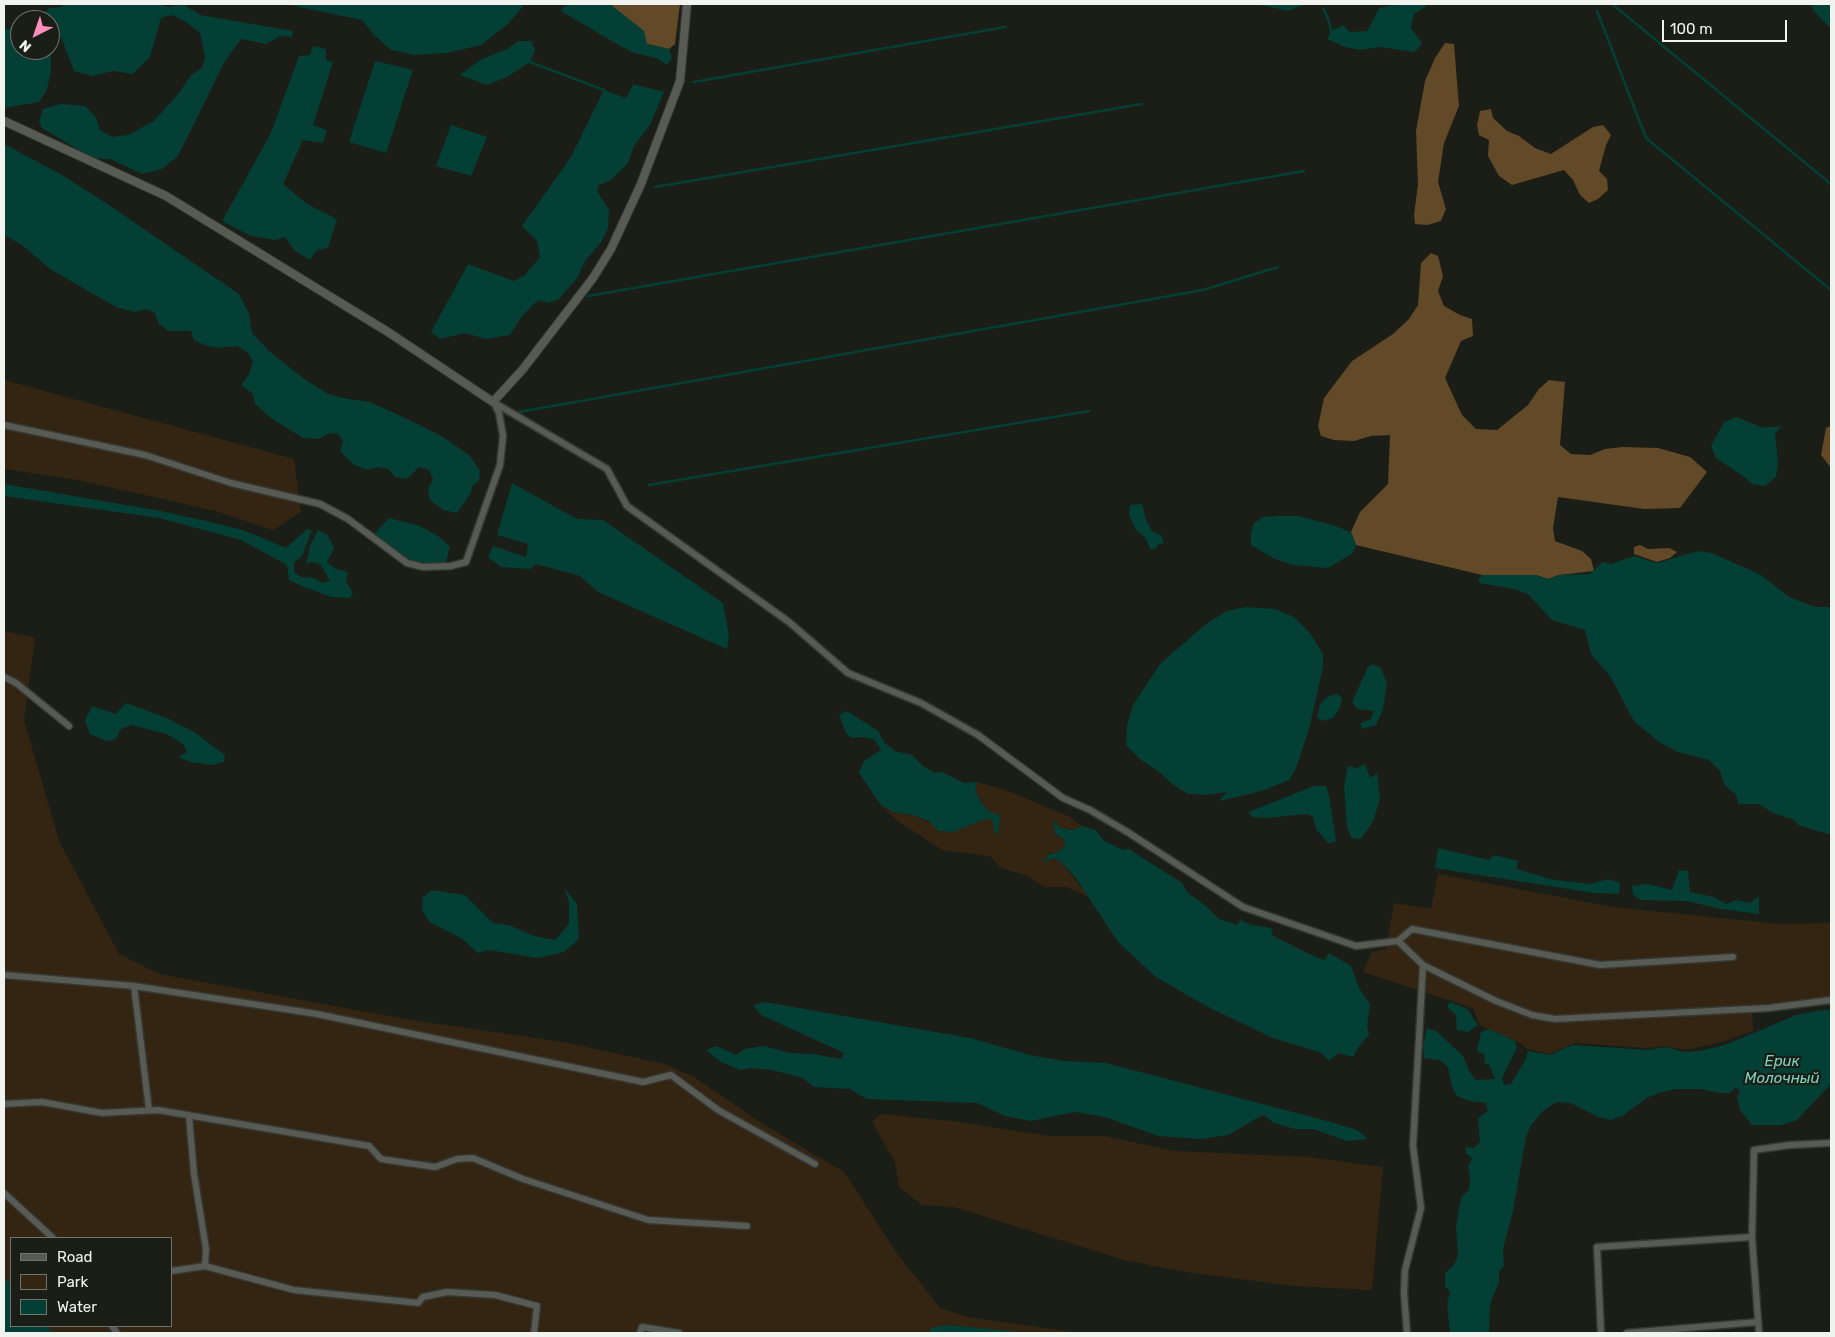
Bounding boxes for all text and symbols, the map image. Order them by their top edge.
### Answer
north arrow [10,10,60,60]
scale bar [1665,10,1790,42]
text: 100 m [1670,20,1712,38]
text: N [16,36,35,56]
water label: Ерик Молочный [1745,1053,1819,1088]
legend [10,1237,172,1327]
text: Road [57,1248,93,1266]
text: Park [57,1273,88,1291]
text: Water [57,1298,97,1316]

